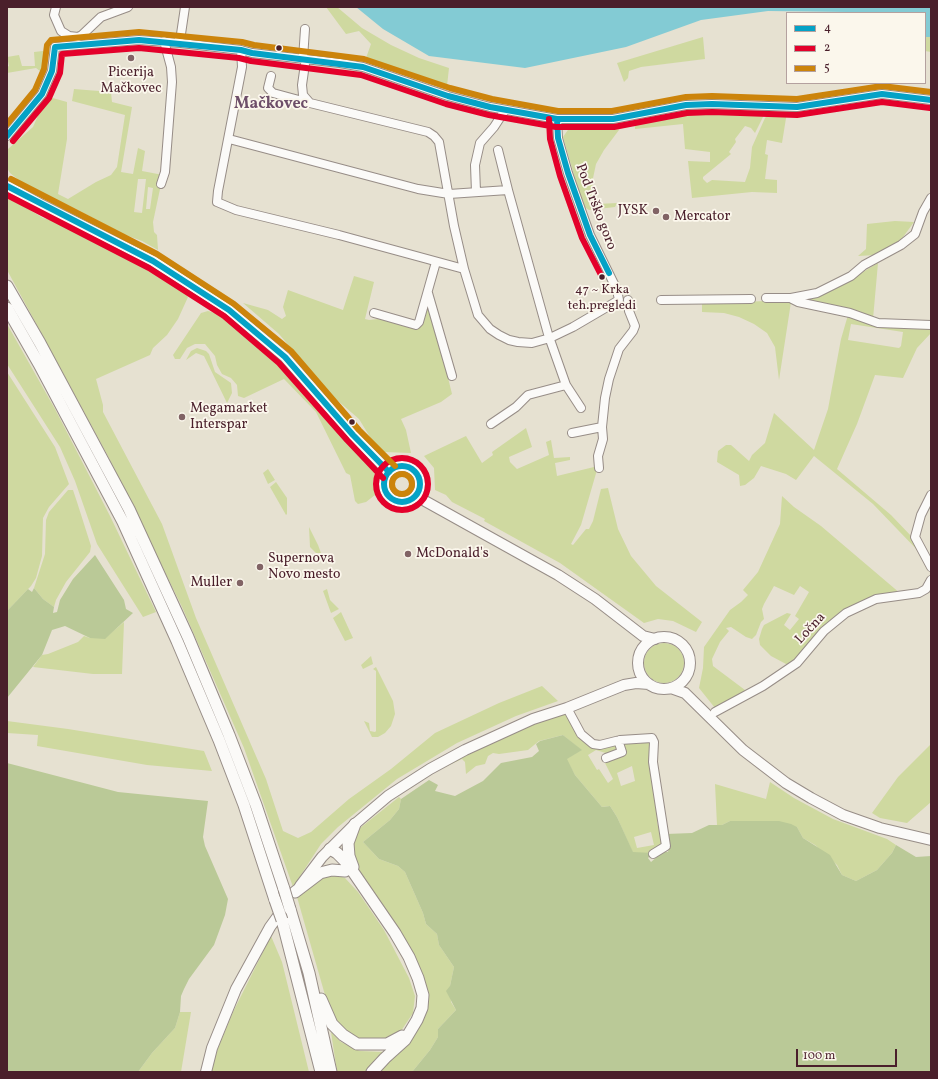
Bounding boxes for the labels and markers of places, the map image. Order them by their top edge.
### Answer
unlabelled marker [274,43,284,53]
marker: Picerija Mačkovec [126,53,136,63]
place label: Picerija Mačkovec [101,65,161,98]
place label: JYSK [618,203,648,219]
marker: JYSK [651,206,661,216]
place label: Mercator [674,209,730,225]
marker: Mercator [661,212,671,222]
marker: 47 ~ Krka teh.pregledi [597,272,607,282]
place label: 47 ~ Krka teh.pregledi [568,283,636,314]
place label: Megamarket Interspar [190,401,268,434]
marker: Megamarket Interspar [177,412,187,422]
unlabelled marker [347,417,357,427]
place label: McDonald's [416,546,489,562]
marker: McDonald's [403,549,413,559]
place label: Supernova Novo mesto [268,551,340,584]
marker: Supernova Novo mesto [255,562,265,572]
place label: Muller [190,575,232,591]
marker: Muller [235,578,245,588]

